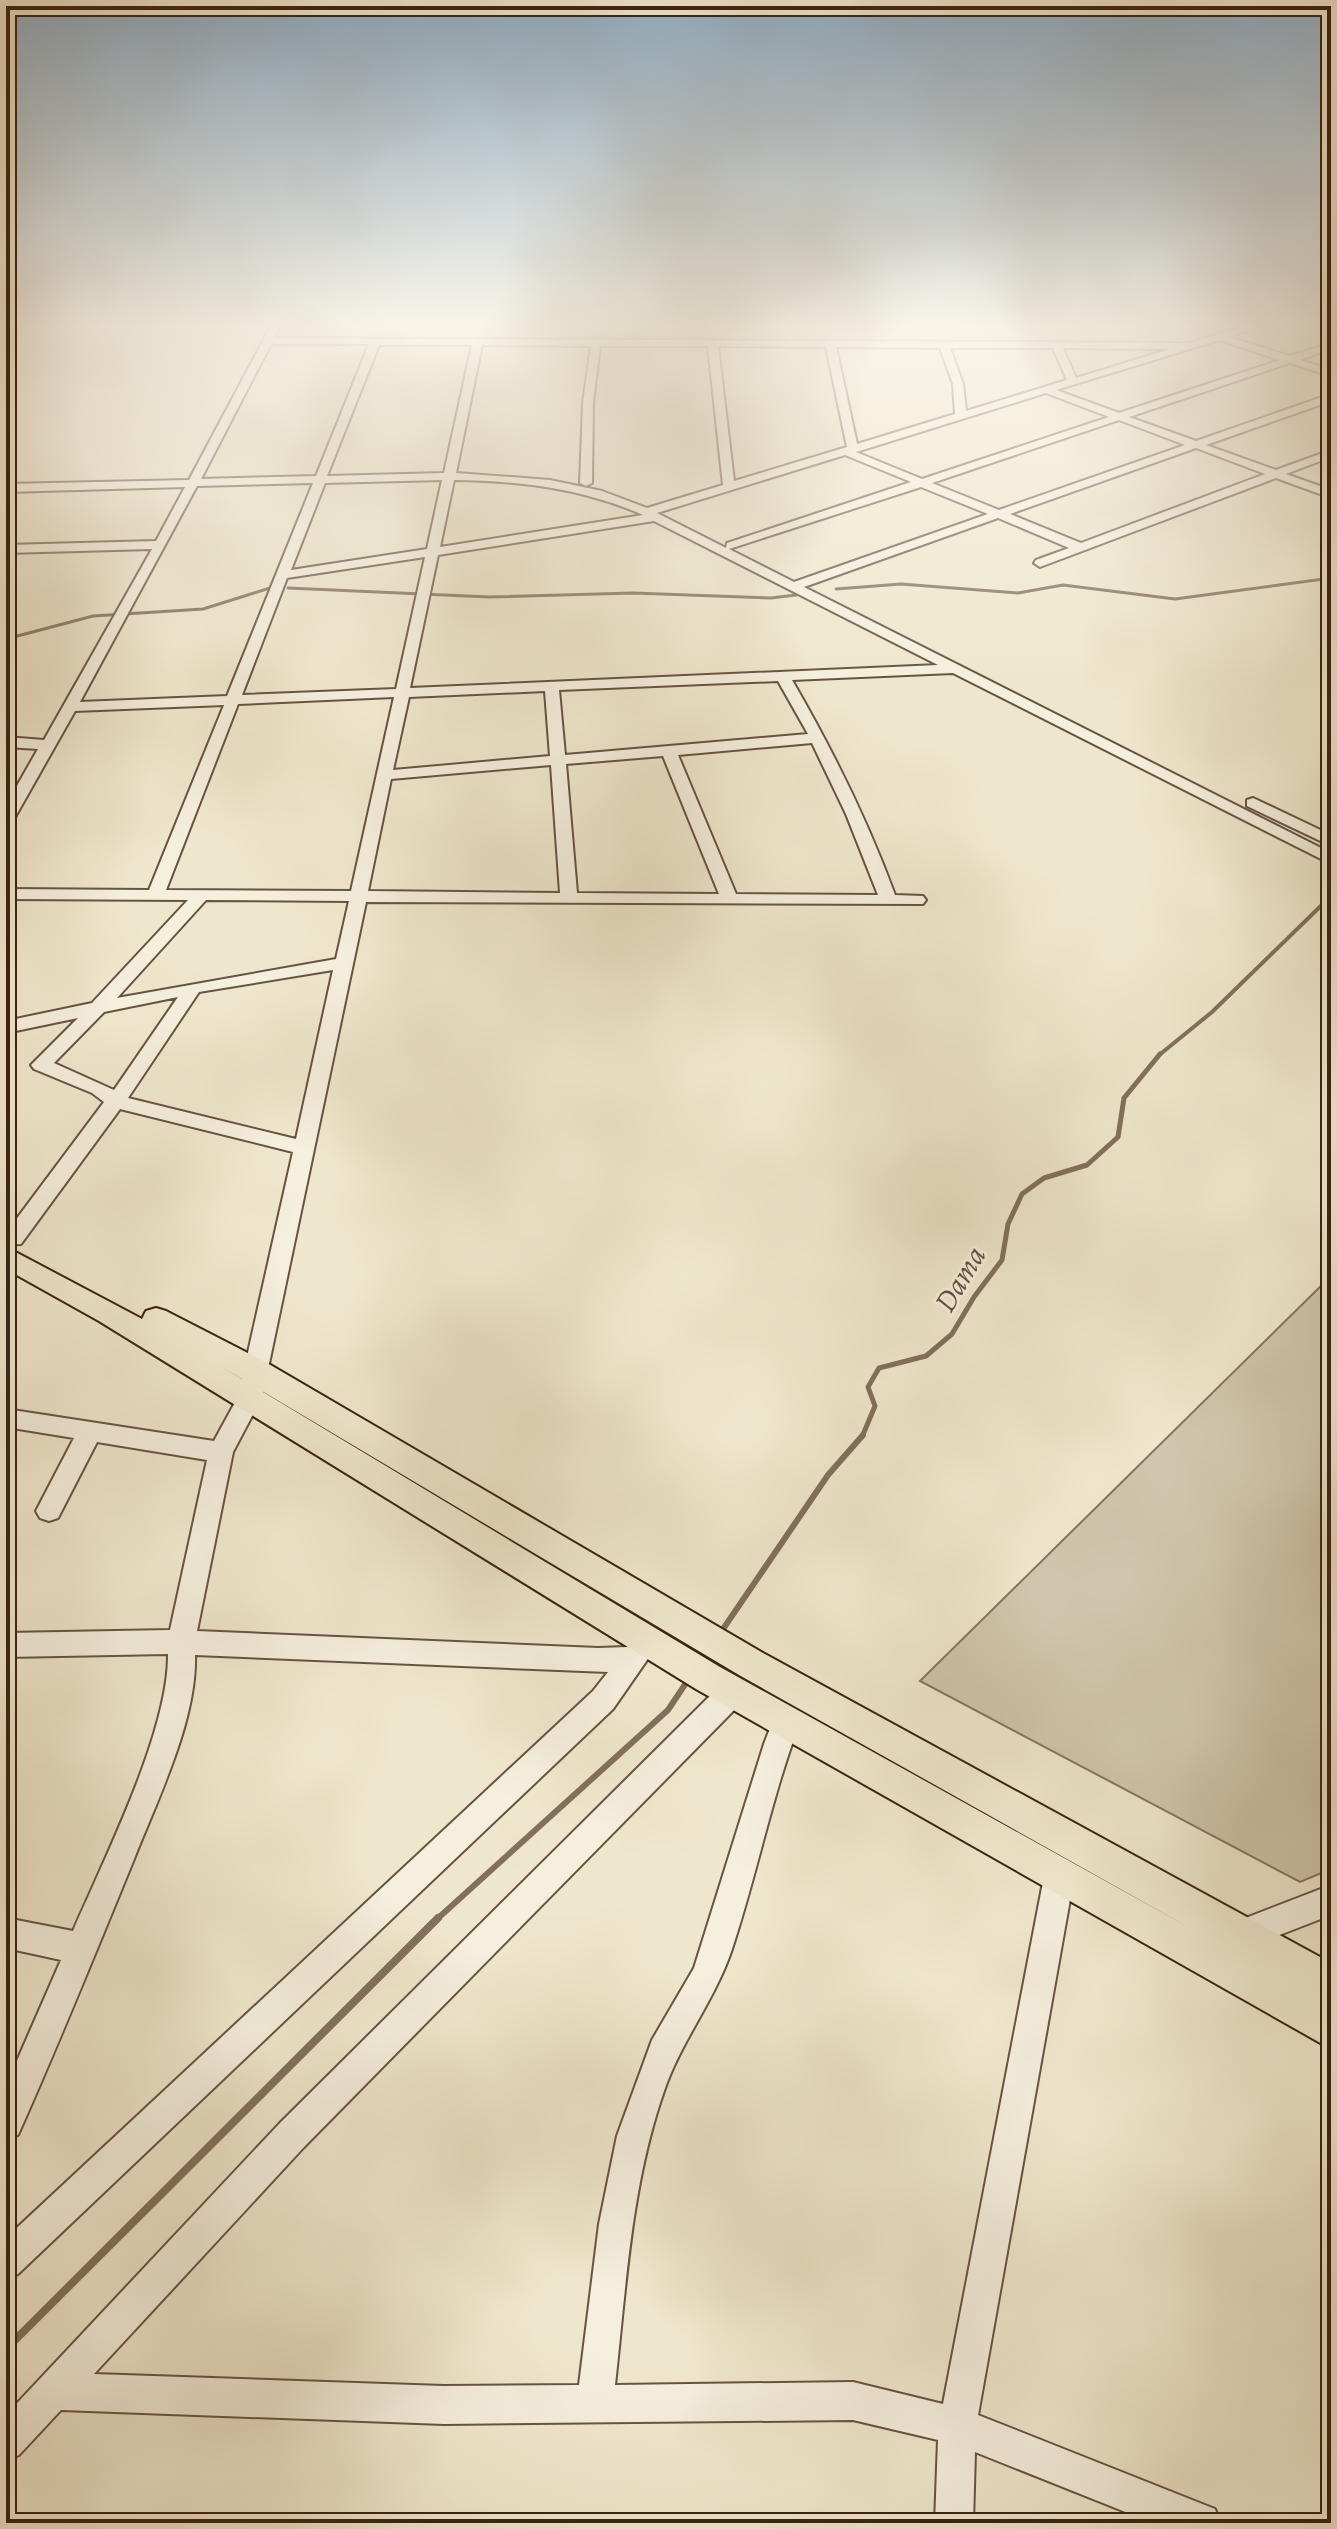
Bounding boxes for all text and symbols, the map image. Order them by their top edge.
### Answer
water label: Dama [925,1239,995,1319]

